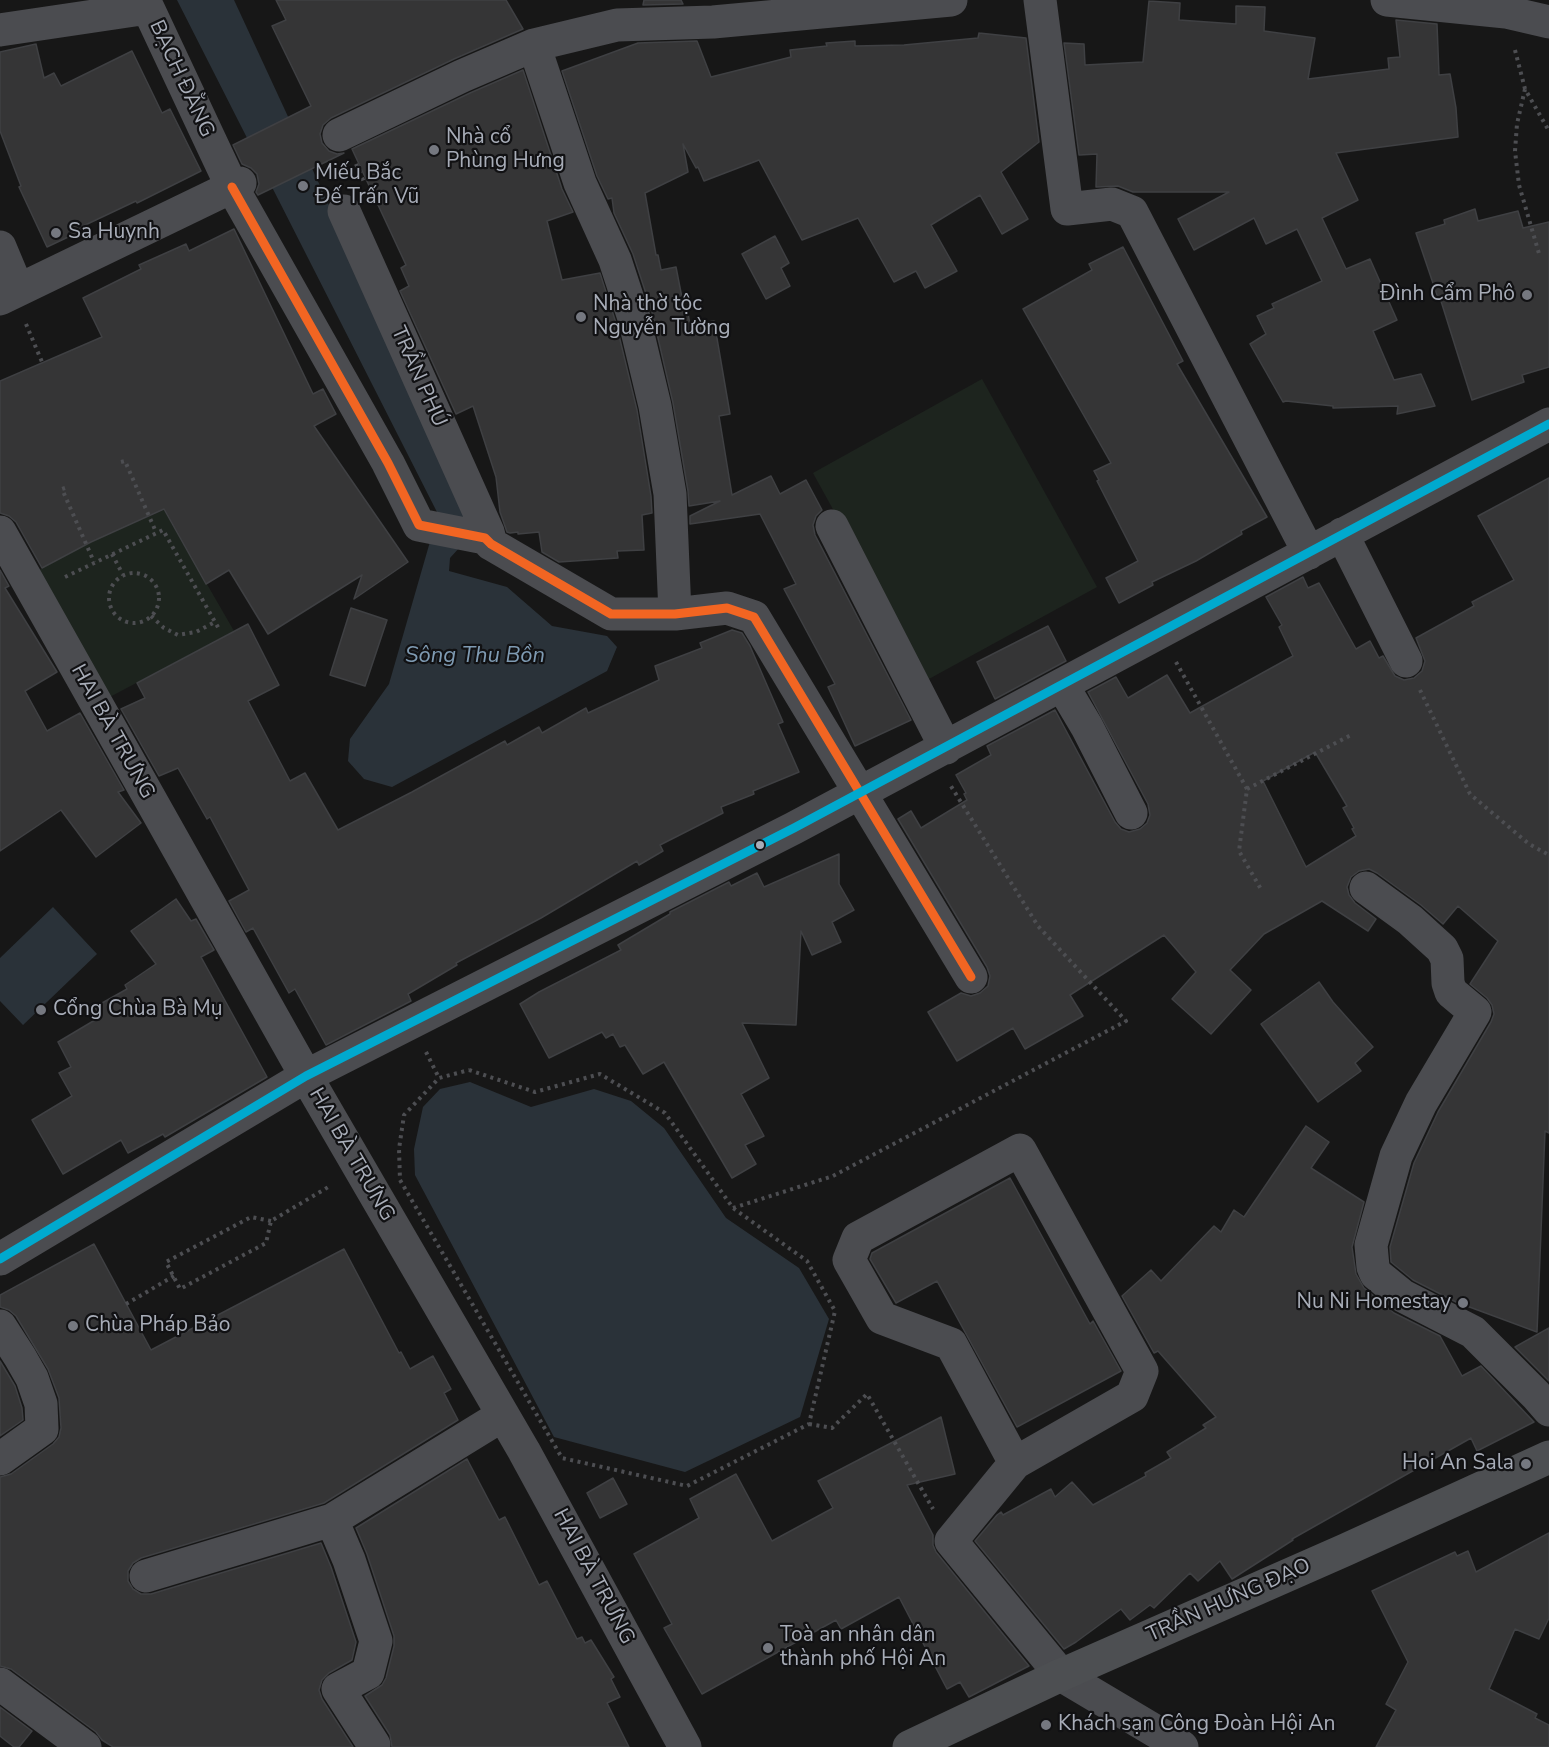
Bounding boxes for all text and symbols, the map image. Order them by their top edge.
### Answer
street label: BẠCH ĐẰNG [143,17,219,141]
place label: Nhà cổ Phùng Hưng [446,125,565,175]
marker: Nhà cổ Phùng Hưng [427,143,441,157]
place label: Miếu Bắc Đế Trấn Vũ [315,161,419,211]
marker: Miếu Bắc Đế Trấn Vũ [296,179,310,193]
place label: Sa Huynh [68,220,160,246]
marker: Sa Huynh [49,226,63,240]
place label: Đình Cẩm Phô [1380,282,1515,308]
marker: Đình Cẩm Phô [1520,288,1534,302]
place label: Nhà thờ tộc Nguyễn Tường [593,292,731,342]
marker: Nhà thờ tộc Nguyễn Tường [574,310,588,324]
street label: TRẦN PHÚ [385,323,451,431]
water label: Sông Thu Bồn [405,644,545,670]
street label: HAI BÀ TRƯNG [65,660,159,804]
unlabelled marker [754,839,766,851]
place label: Cổng Chùa Bà Mụ [53,997,223,1023]
marker: Cổng Chùa Bà Mụ [34,1003,48,1017]
street label: HAI BÀ TRƯNG [303,1084,399,1226]
place label: Nu Ni Homestay [1297,1290,1451,1316]
marker: Nu Ni Homestay [1456,1296,1470,1310]
place label: Chùa Pháp Bảo [85,1313,230,1339]
marker: Chùa Pháp Bảo [66,1319,80,1333]
place label: Hoi An Sala [1402,1451,1514,1477]
marker: Hoi An Sala [1519,1457,1533,1471]
street label: HAI BÀ TRƯNG [547,1505,639,1649]
street label: TRẦN HƯNG ĐẠO [1143,1554,1315,1648]
place label: Toà an nhân dân thành phố Hội An [780,1623,946,1673]
marker: Toà an nhân dân thành phố Hội An [761,1641,775,1655]
place label: Khách sạn Công Đoàn Hội An [1058,1712,1335,1738]
marker: Khách sạn Công Đoàn Hội An [1039,1718,1053,1732]

